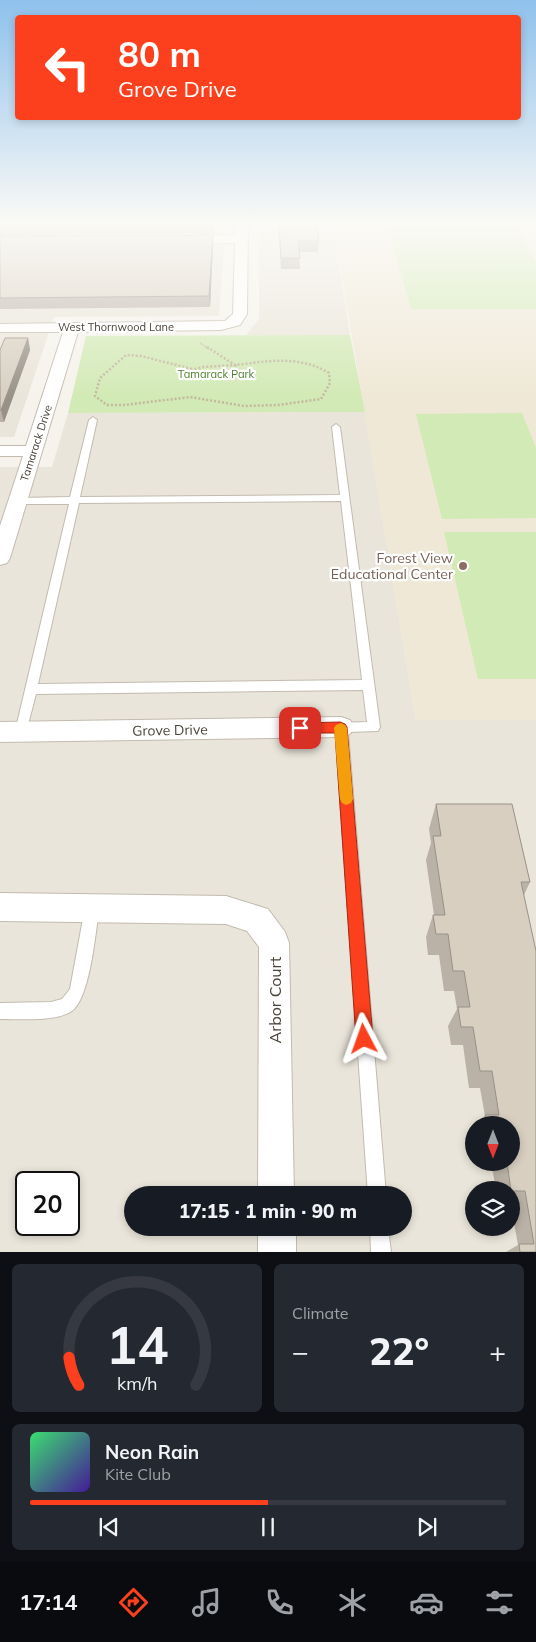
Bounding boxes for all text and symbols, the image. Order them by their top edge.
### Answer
text: 80 m [118,32,201,76]
icon: left [35,35,100,100]
text: Grove Drive [118,75,237,103]
street label: West Thornwood Lane [58,320,174,334]
park label: Tamarack Park [178,367,254,381]
street label: Tamarack Drive [17,403,55,483]
place label: Forest View Educational Center [331,549,454,583]
marker: Forest View Educational Center [457,560,469,572]
pin [279,707,321,749]
icon: arrive [286,714,314,742]
street label: Grove Drive [132,720,208,740]
street label: Arbor Court [265,956,285,1043]
position arrow [337,1012,389,1064]
north arrow [465,1116,520,1171]
map controls [465,1116,520,1236]
speed limit sign: 20 [15,1171,80,1236]
button: layers [465,1181,520,1236]
text: 17:15 · 1 min · 90 m [179,1199,357,1223]
text: Climate [292,1303,348,1323]
text: 14 [106,1312,168,1377]
text: 22° [369,1327,429,1375]
text: − [292,1334,309,1369]
text: + [489,1334,506,1369]
text: km/h [117,1372,157,1394]
text: Neon Rain [105,1440,199,1464]
text: Kite Club [105,1464,171,1484]
icon: previous [95,1513,123,1541]
icon: pause [254,1513,282,1541]
icon: next [413,1513,441,1541]
icon: directions [116,1585,151,1620]
icon: music [189,1585,224,1620]
icon: phone [262,1585,297,1620]
icon: climate [335,1585,370,1620]
icon: car [409,1585,444,1620]
icon: filters [482,1585,517,1620]
text: 17:14 [19,1588,77,1616]

